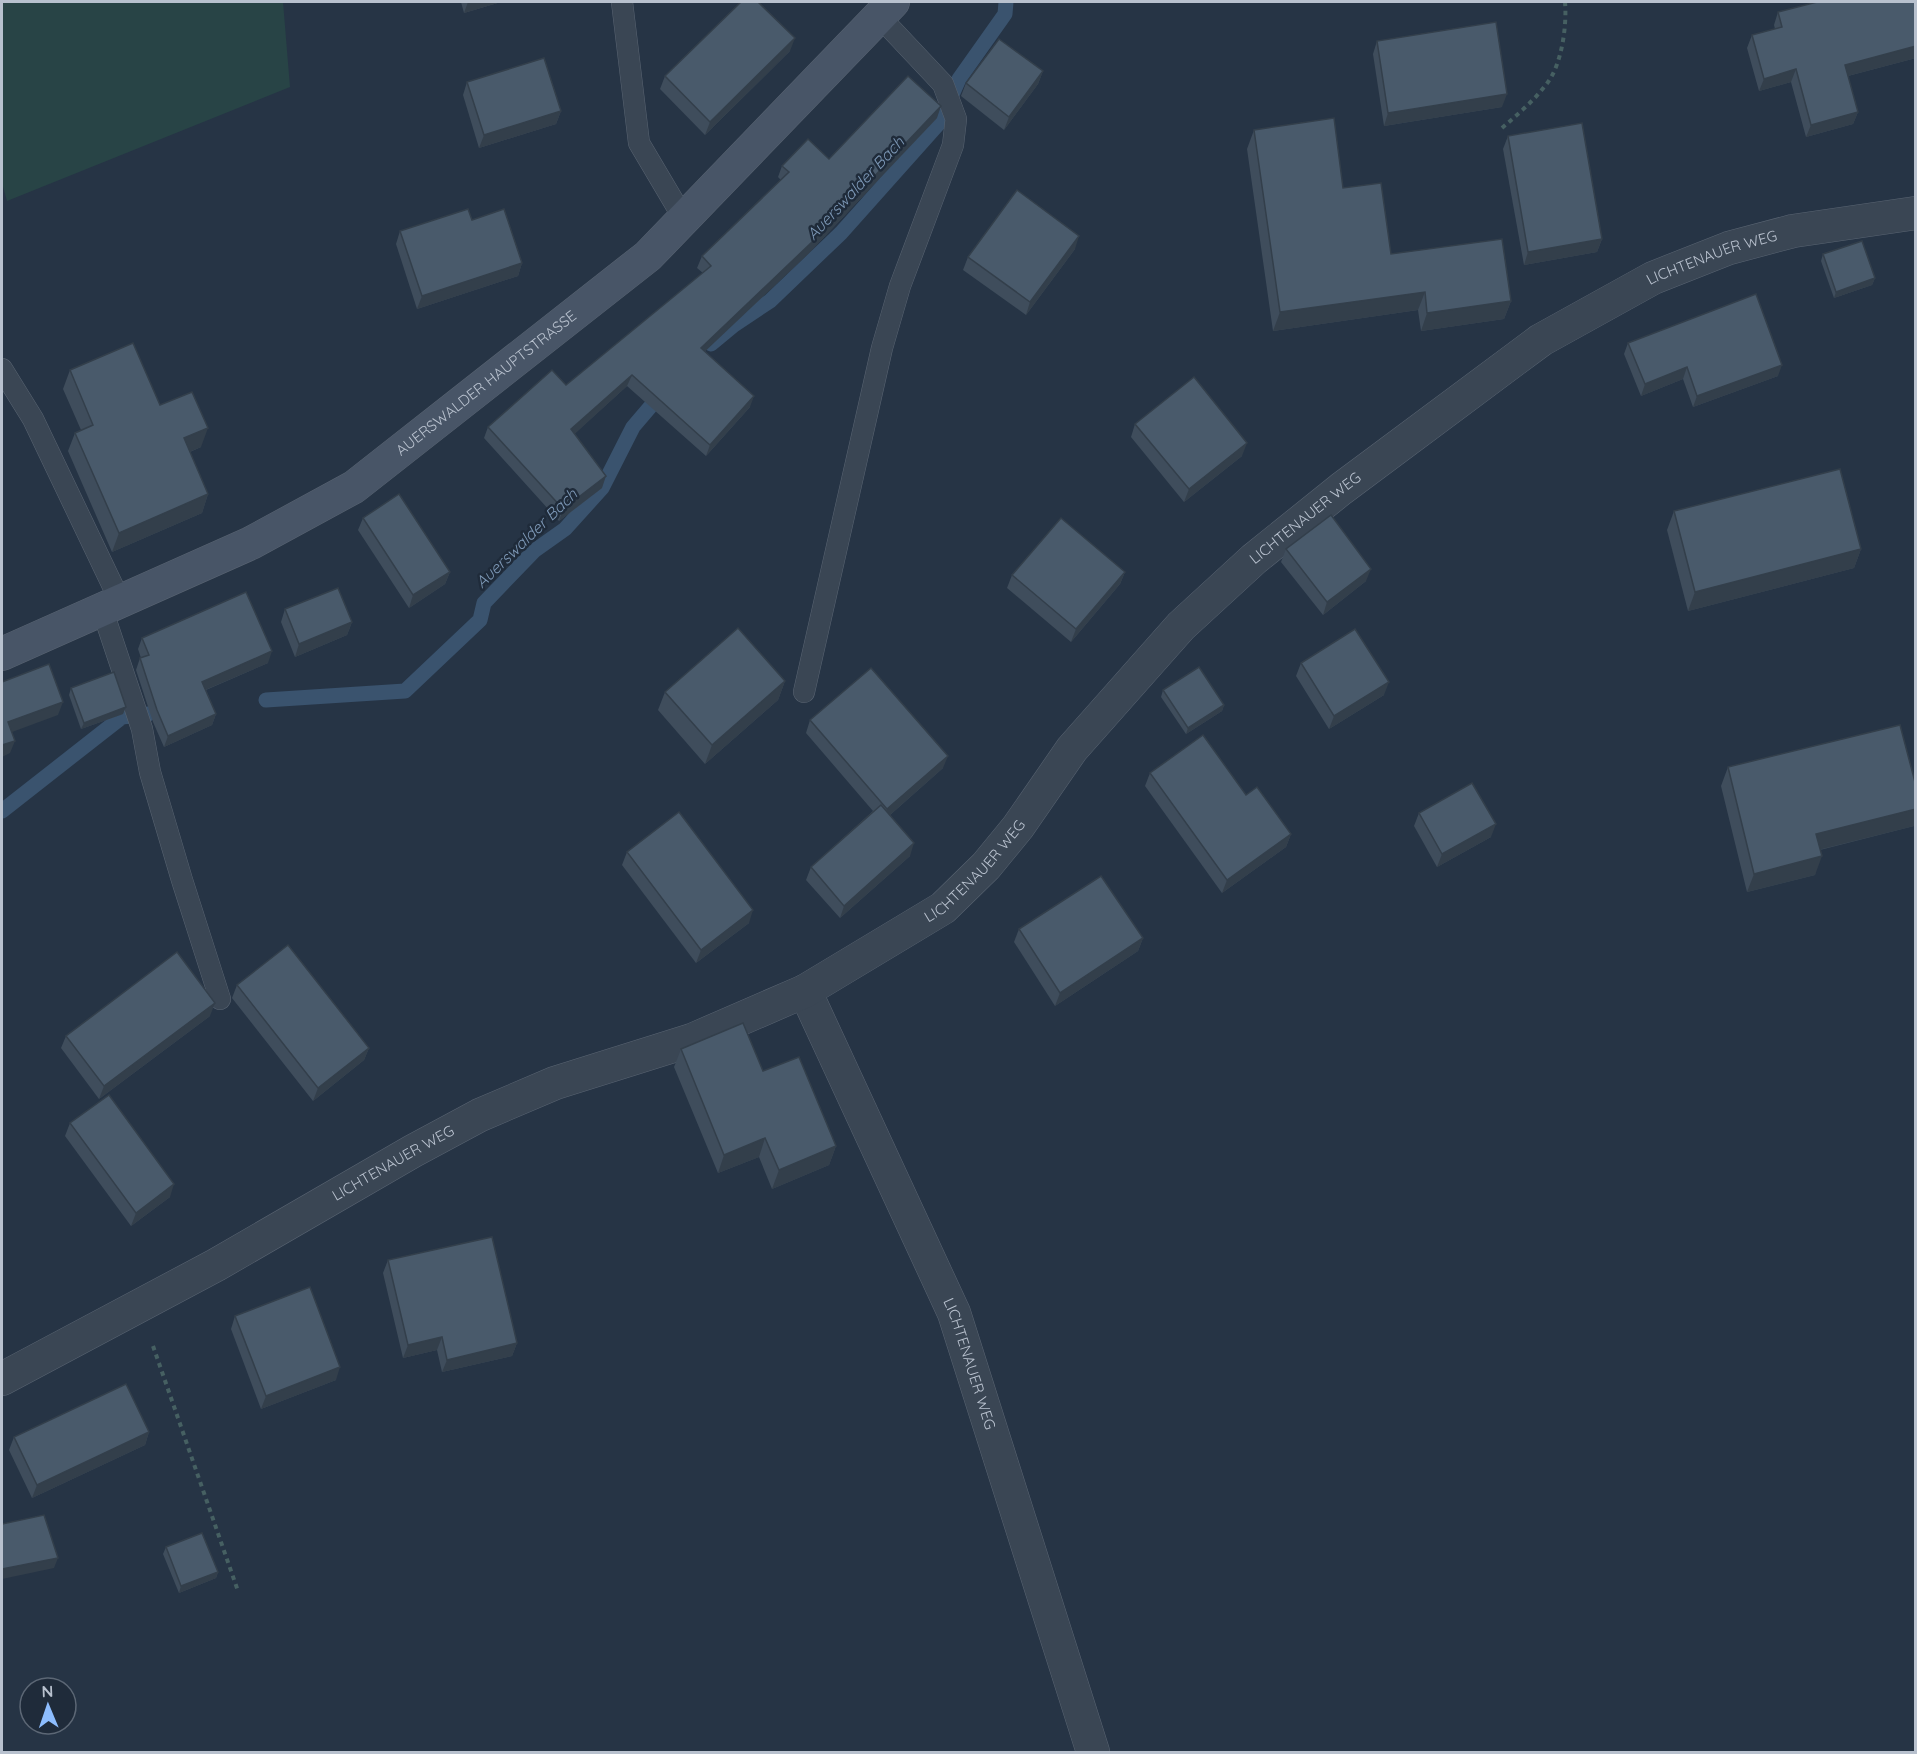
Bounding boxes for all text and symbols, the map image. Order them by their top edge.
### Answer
water label: Auerswalder Bach [802,131,909,244]
street label: LICHTENAUER WEG [1643,226,1779,289]
street label: AUERSWALDER HAUPTSTRASSE [392,306,580,460]
street label: LICHTENAUER WEG [1245,467,1365,568]
water label: Auerswalder Bach [471,484,582,592]
street label: LICHTENAUER WEG [921,816,1029,926]
street label: LICHTENAUER WEG [329,1121,457,1205]
street label: LICHTENAUER WEG [939,1295,1000,1432]
north arrow [18,1676,78,1736]
text: N [41,1681,54,1701]

